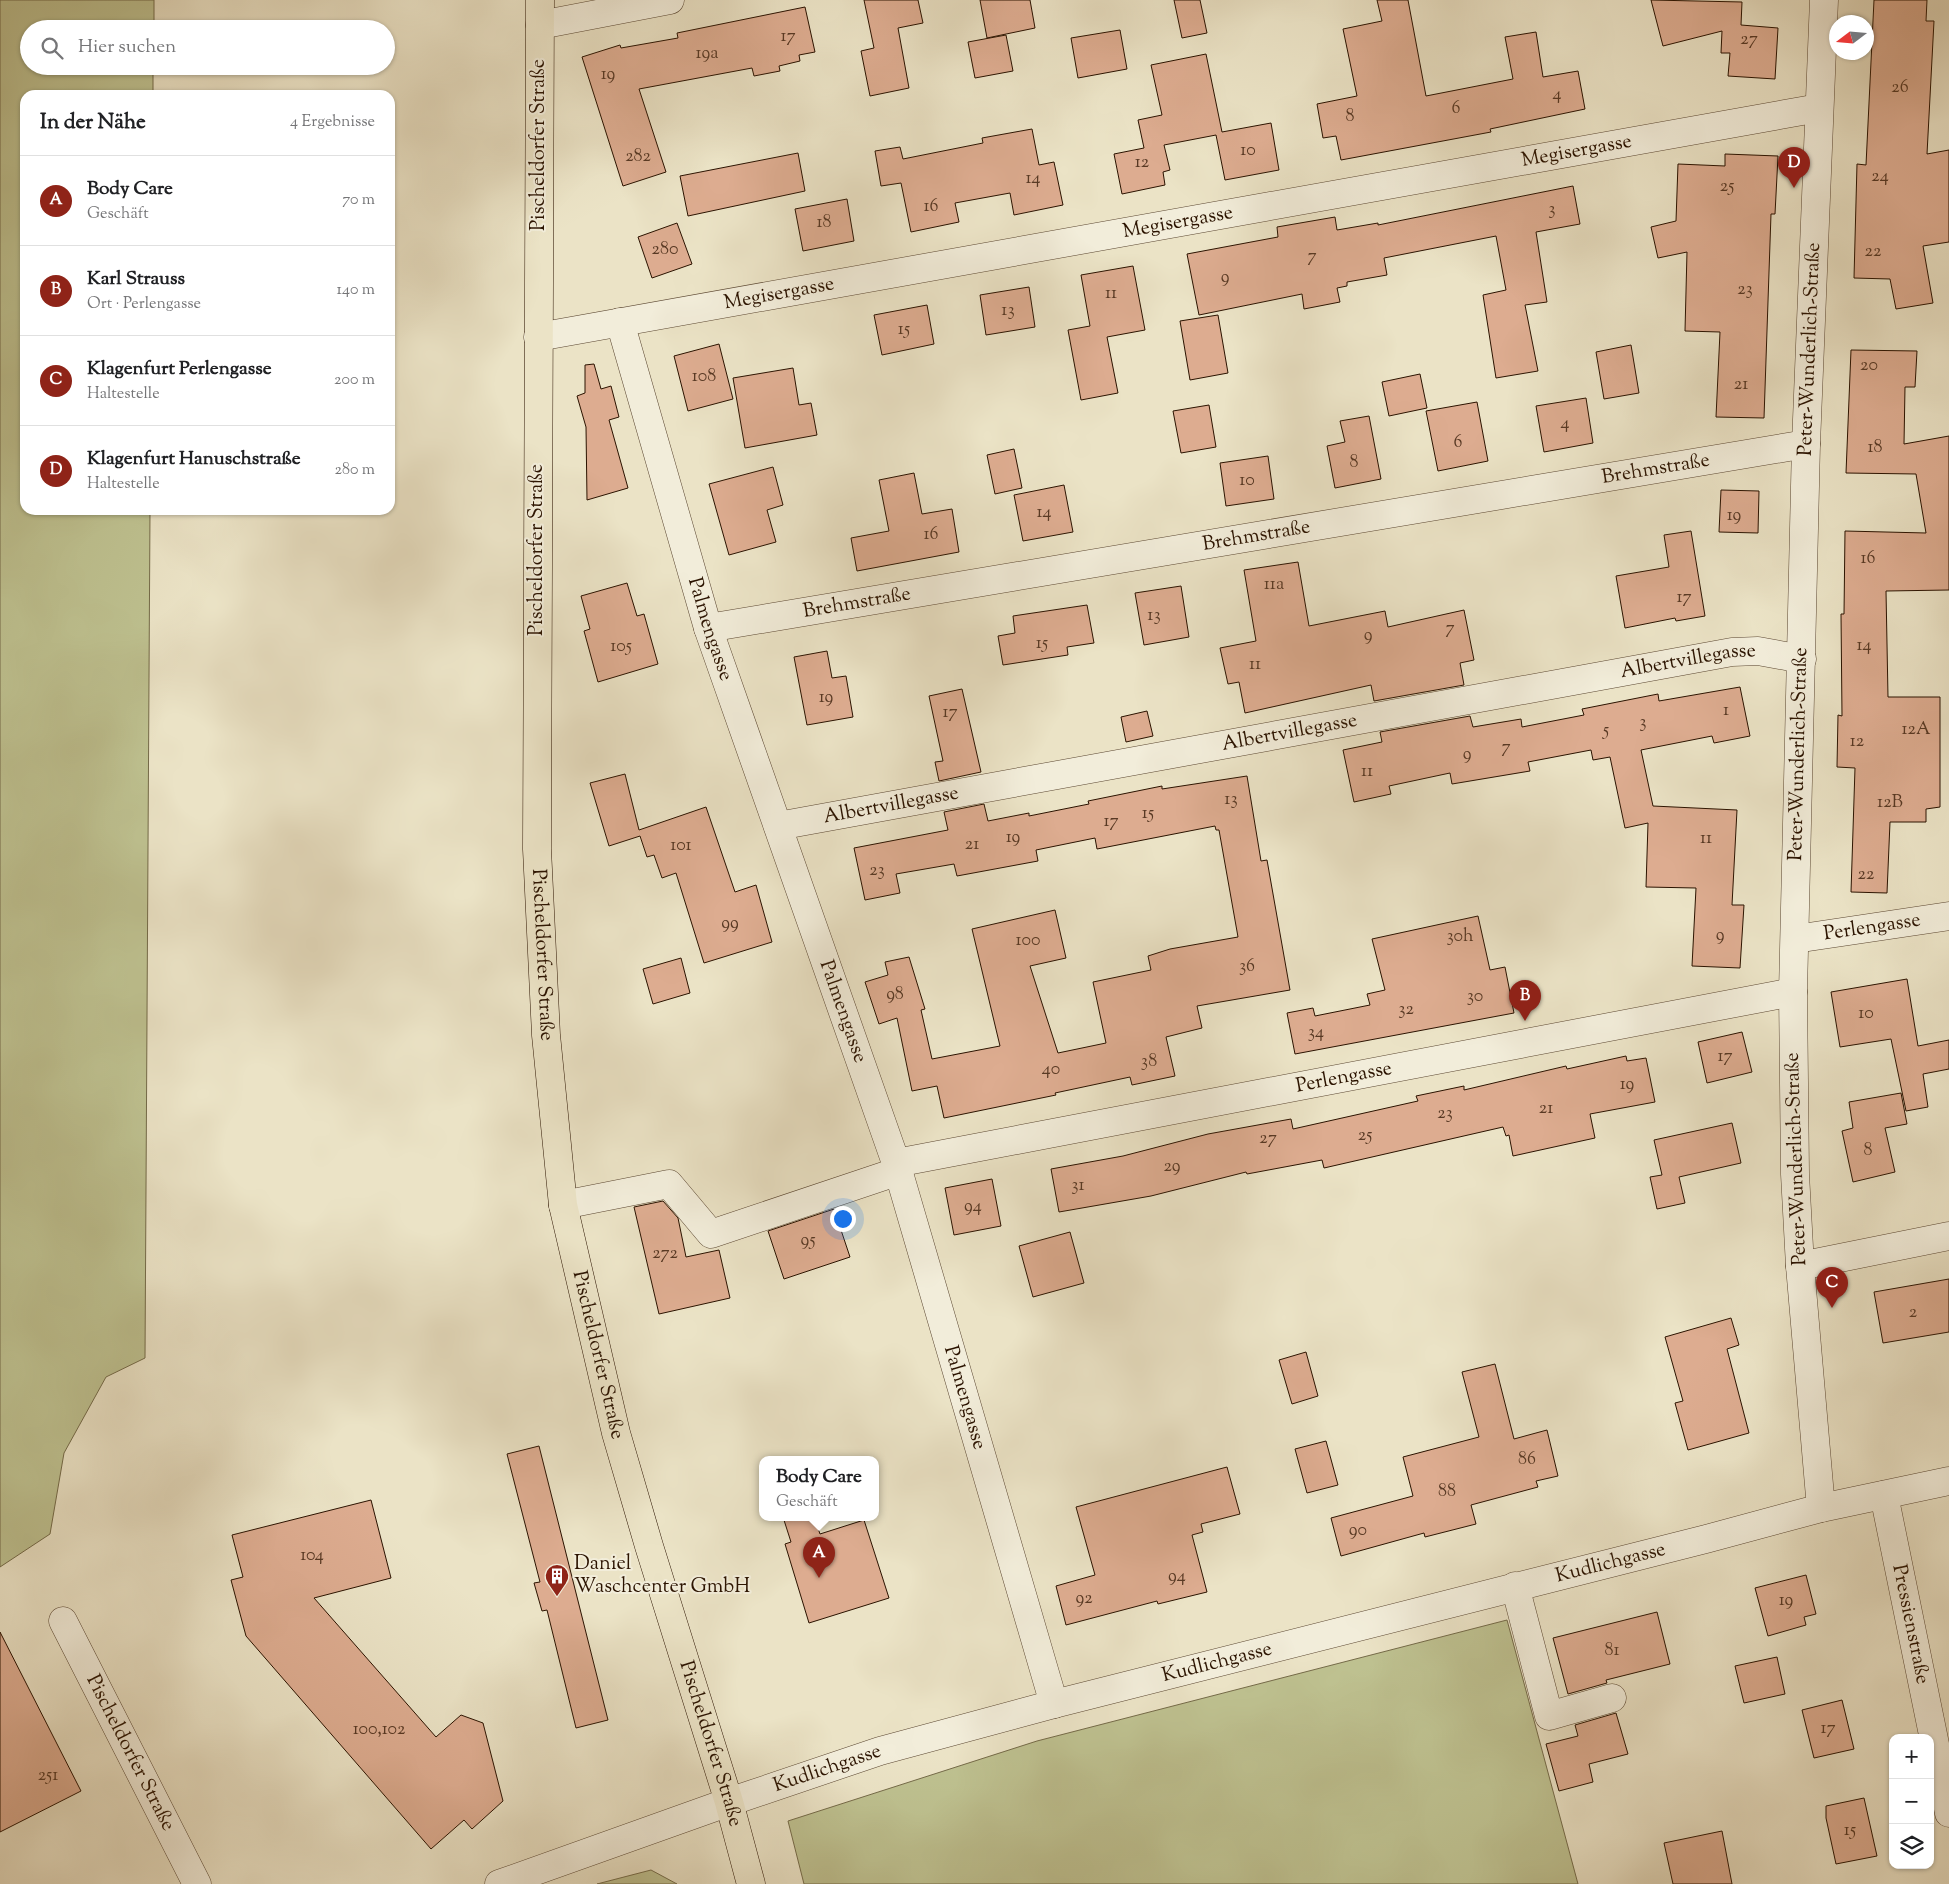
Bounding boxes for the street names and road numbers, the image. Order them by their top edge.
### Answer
street label: Pischeldorfer Straße [525,59,554,231]
street label: Megisergasse [1519,127,1634,175]
street label: Megisergasse [1120,199,1235,247]
street label: Peter-Wunderlich-Straße [1791,242,1829,456]
street label: Megisergasse [722,270,837,318]
street label: Brehmstraße [1600,446,1712,492]
street label: Pischeldorfer Straße [523,464,552,636]
street label: Brehmstraße [1200,513,1312,559]
street label: Palmengasse [680,574,740,685]
street label: Brehmstraße [801,580,913,626]
street label: Albertvillegasse [1618,637,1756,687]
street label: Peter-Wunderlich-Straße [1782,647,1816,861]
street label: Albertvillegasse [1219,706,1360,759]
street label: Albertvillegasse [821,779,961,832]
street label: Pischeldorfer Straße [523,868,561,1042]
street label: Perlengasse [1822,906,1923,949]
street label: Palmengasse [811,956,874,1067]
street label: Peter-Wunderlich-Straße [1779,1052,1815,1266]
street label: Perlengasse [1293,1054,1395,1101]
street label: Pischeldorfer Straße [564,1268,632,1443]
street label: Palmengasse [936,1342,993,1453]
street label: Kudlichgasse [1553,1535,1669,1591]
street label: Pressienstraße [1884,1562,1937,1687]
street label: Kudlichgasse [1159,1635,1275,1691]
street label: Pischeldorfer Straße [671,1657,749,1830]
street label: Pischeldorfer Straße [78,1670,182,1836]
street label: Kudlichgasse [769,1737,885,1801]

